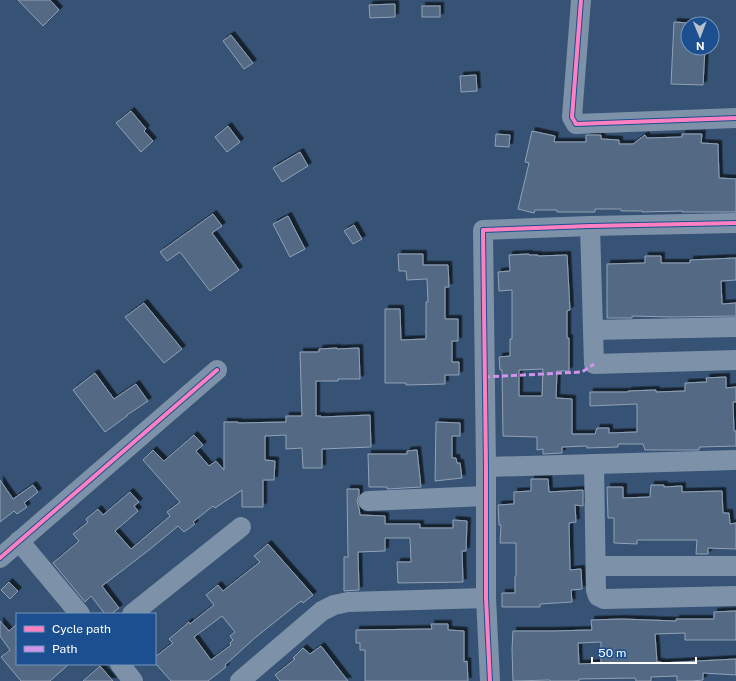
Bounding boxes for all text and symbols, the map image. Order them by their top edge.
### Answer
north arrow [680,16,720,56]
text: N [696,40,705,52]
legend [16,613,156,665]
text: Cycle path [52,622,111,636]
scale bar [592,639,696,665]
text: Path [52,642,78,656]
text: 50 m [598,646,626,660]

